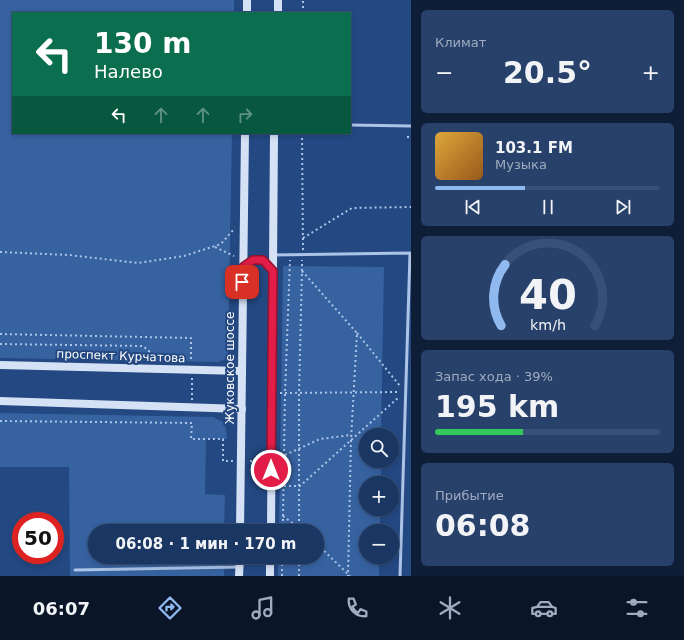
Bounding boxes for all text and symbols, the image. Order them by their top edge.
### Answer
text: 130 m [94,27,191,60]
icon: left [28,28,80,80]
text: Климат [435,35,486,50]
text: 20.5° [503,55,592,90]
text: − [435,60,453,85]
text: + [642,60,660,85]
text: Налево [94,61,163,82]
icon: left [108,104,130,126]
icon: ahead [150,104,172,126]
icon: ahead [192,104,214,126]
icon: right [234,104,256,126]
text: 103.1 FM [495,139,573,157]
text: Музыка [495,157,547,172]
icon: previous [462,196,484,218]
icon: pause [537,196,559,218]
icon: next [612,196,634,218]
pin [225,265,259,299]
text: 40 [519,270,576,319]
icon: arrive [231,271,253,293]
street label: Жуковское шоссе [223,312,237,424]
text: km/h [529,317,566,333]
street label: проспект Курчатова [56,347,186,365]
text: Запас хода · 39% [435,369,553,384]
text: 195 km [435,389,559,424]
map controls [359,428,399,564]
button: search [359,428,399,468]
position arrow [250,449,292,491]
button: + [359,476,399,516]
text: Прибытие [435,488,504,503]
text: 06:08 [435,508,531,543]
speed limit sign: 50 [12,512,64,564]
button: − [359,524,399,564]
text: 06:08 · 1 мин · 170 m [116,535,297,553]
icon: directions [156,594,184,622]
icon: music [249,594,277,622]
icon: phone [343,594,371,622]
icon: climate [436,594,464,622]
icon: car [530,594,558,622]
icon: filters [623,594,651,622]
text: 06:07 [33,598,90,619]

